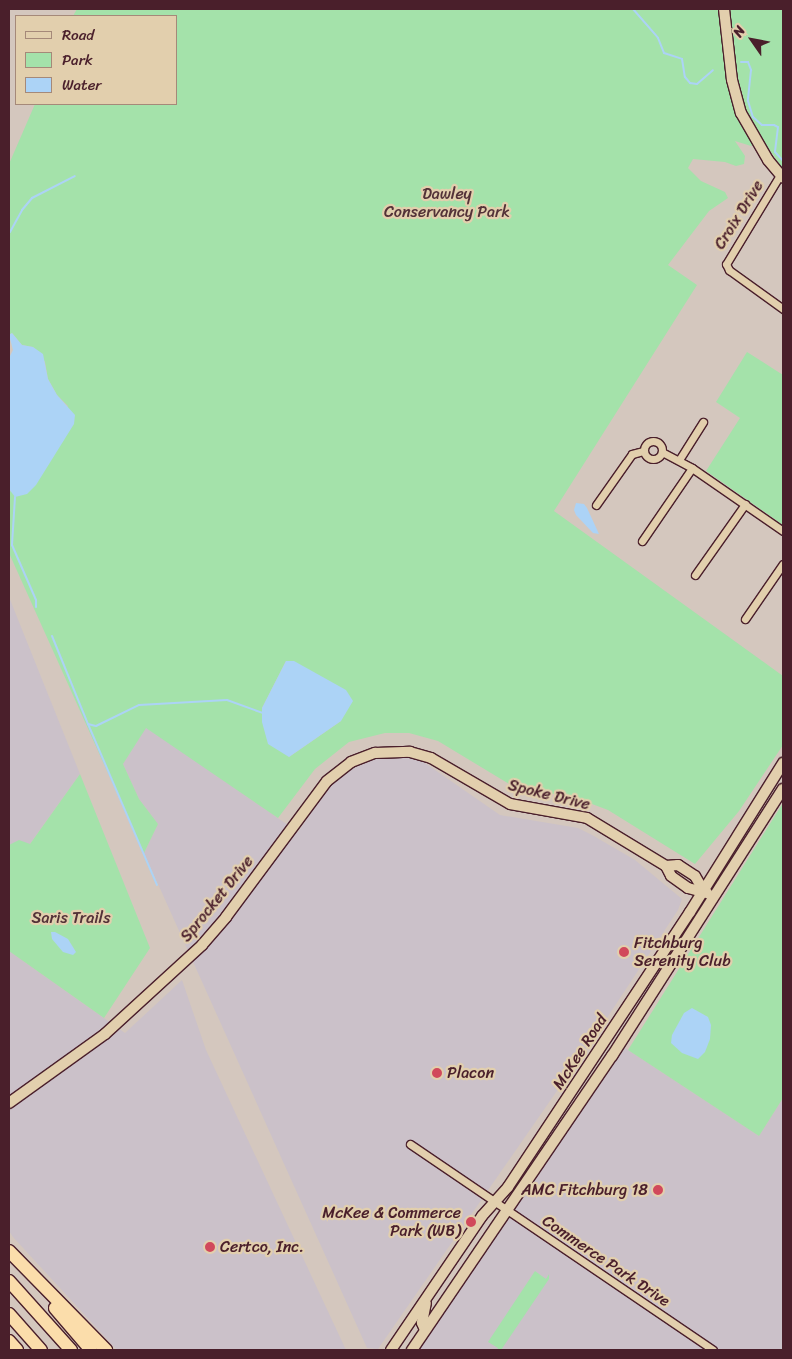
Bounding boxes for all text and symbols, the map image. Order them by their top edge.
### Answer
legend [15,15,178,105]
north arrow [727,15,777,65]
text: N [726,21,752,42]
text: Road [62,22,94,48]
text: Park [62,47,93,73]
text: Water [62,72,102,98]
street label: Croix Drive [710,177,768,253]
park label: Dawley Conservancy Park [384,184,510,222]
street label: Spoke Drive [506,776,592,814]
street label: Sprocket Drive [176,852,258,946]
park label: Saris Trails [32,908,110,928]
place label: Fitchburg Serenity Club [634,933,731,971]
marker: Fitchburg Serenity Club [618,946,630,958]
street label: McKee Road [549,1011,611,1093]
place label: Placon [447,1063,494,1083]
marker: Placon [431,1067,443,1079]
place label: AMC Fitchburg 18 [521,1180,648,1200]
marker: AMC Fitchburg 18 [652,1184,664,1196]
place label: McKee & Commerce Park (WB) [322,1203,461,1241]
street label: Commerce Park Drive [538,1211,674,1311]
marker: McKee & Commerce Park (WB) [465,1216,477,1228]
place label: Certco, Inc. [220,1237,304,1257]
marker: Certco, Inc. [204,1241,216,1253]

